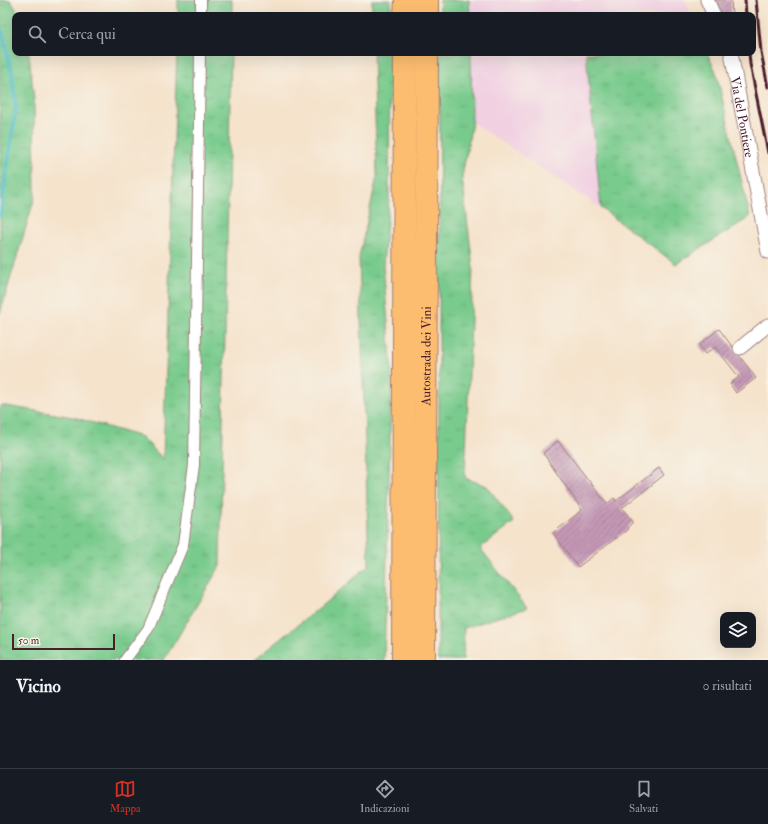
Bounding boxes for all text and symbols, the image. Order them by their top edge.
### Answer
search box [12,12,756,56]
icon: search [26,23,48,45]
text: Cerca qui [58,25,116,44]
street label: Via del Pontiere [727,75,757,159]
street label: Autostrada dei Vini [418,306,435,407]
map controls [720,612,756,648]
button: layers [720,612,756,648]
scale bar [12,632,115,651]
text: 50 m [18,634,39,647]
text: Vicino [16,676,61,697]
text: 0 risultati [703,678,752,694]
tab: Mappa [110,778,141,815]
tab: Indicazioni [360,778,410,815]
tab: Salvati [629,778,658,815]

